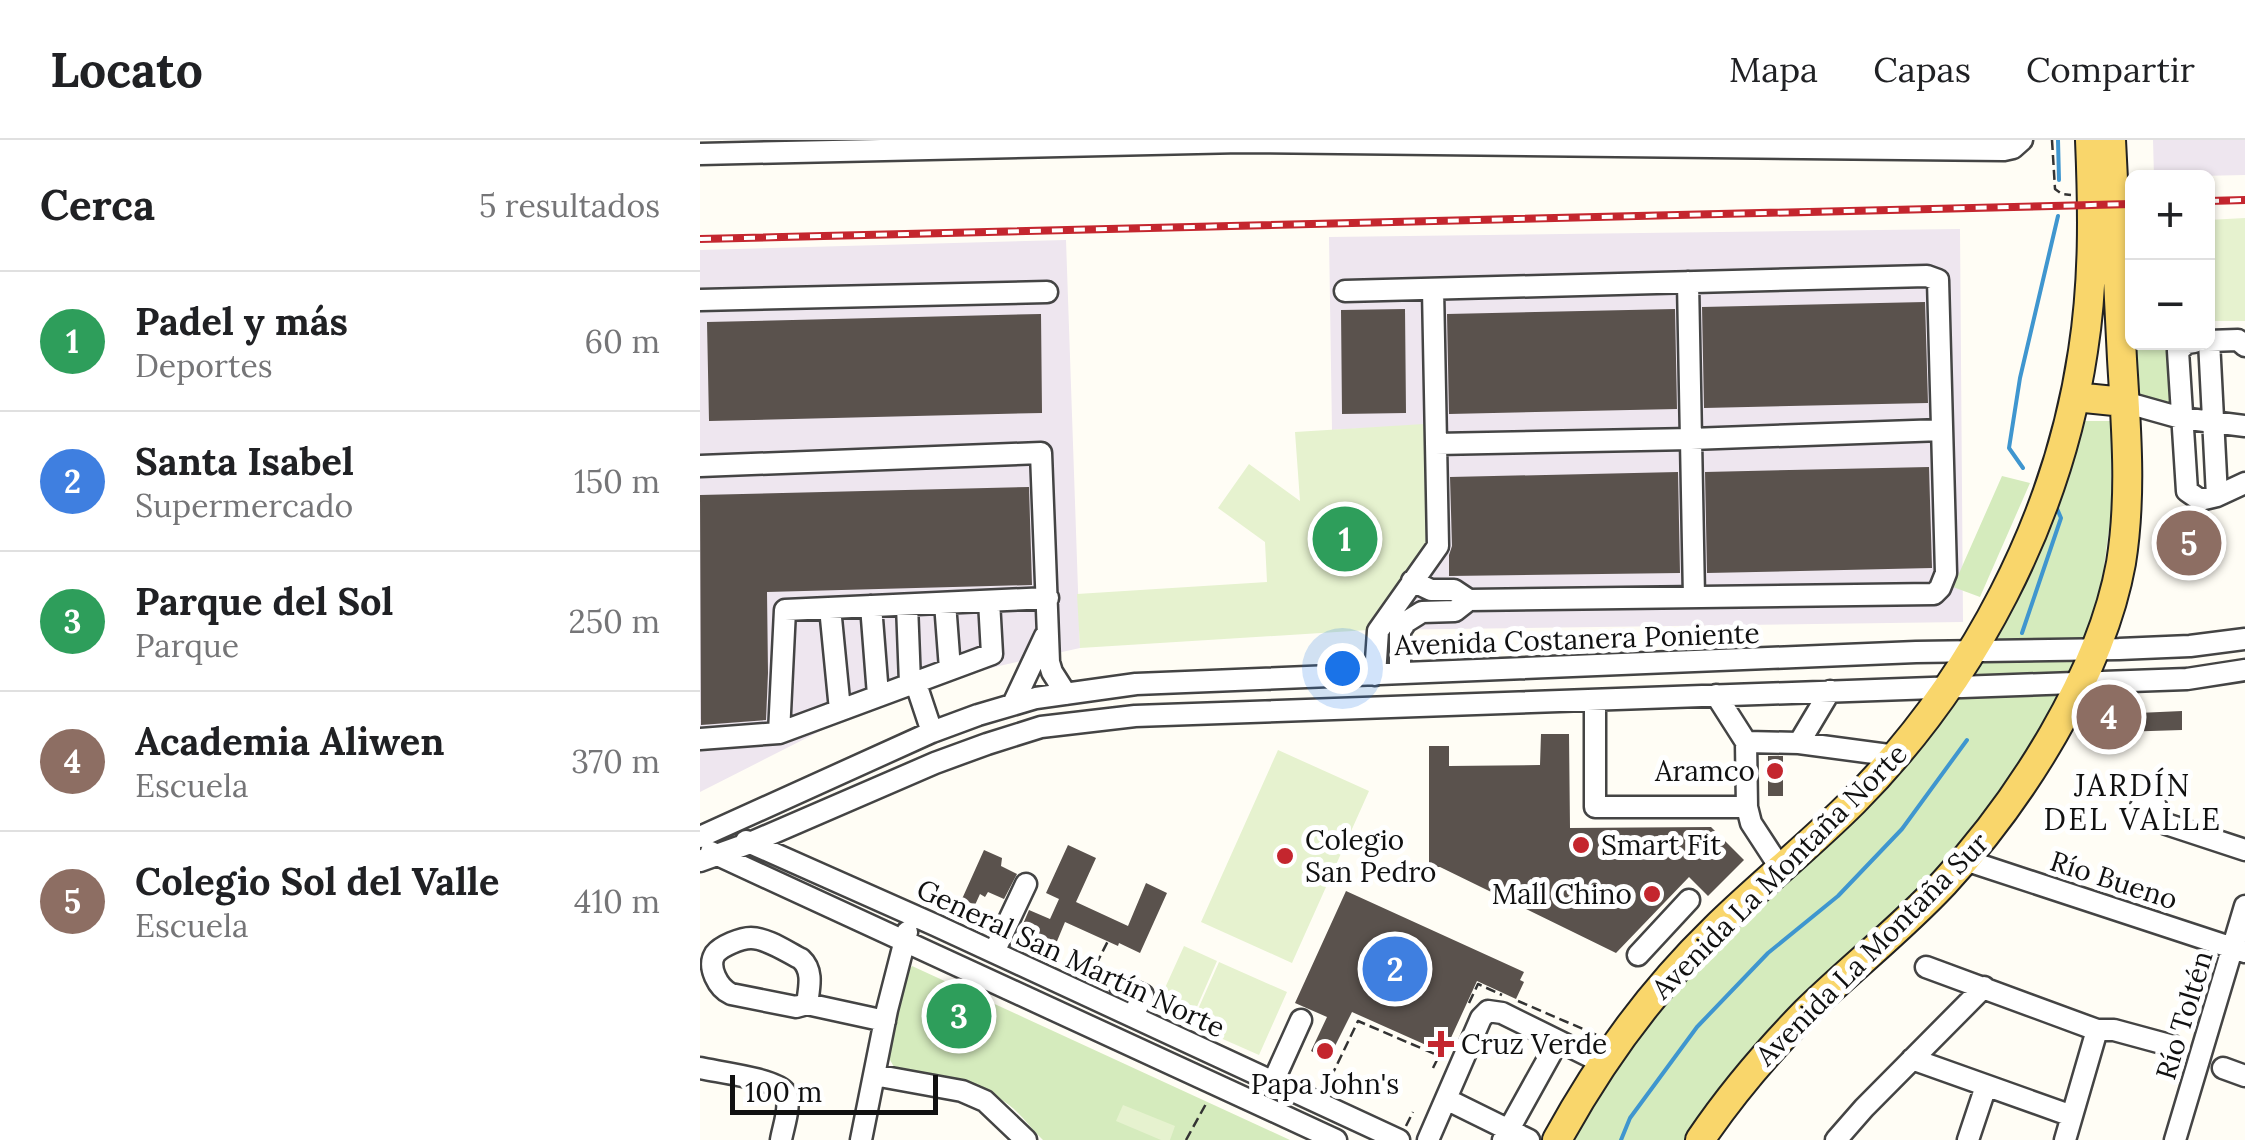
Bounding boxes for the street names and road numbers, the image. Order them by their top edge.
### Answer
street label: Avenida Costanera Poniente [1393,615,1760,663]
street label: Avenida La Montaña Norte [1643,736,1914,1007]
street label: Avenida La Montaña Sur [1747,825,1996,1074]
street label: Río Bueno [2046,843,2182,917]
street label: General San Martín Norte [911,871,1231,1045]
street label: Río Toltén [2147,946,2221,1084]

